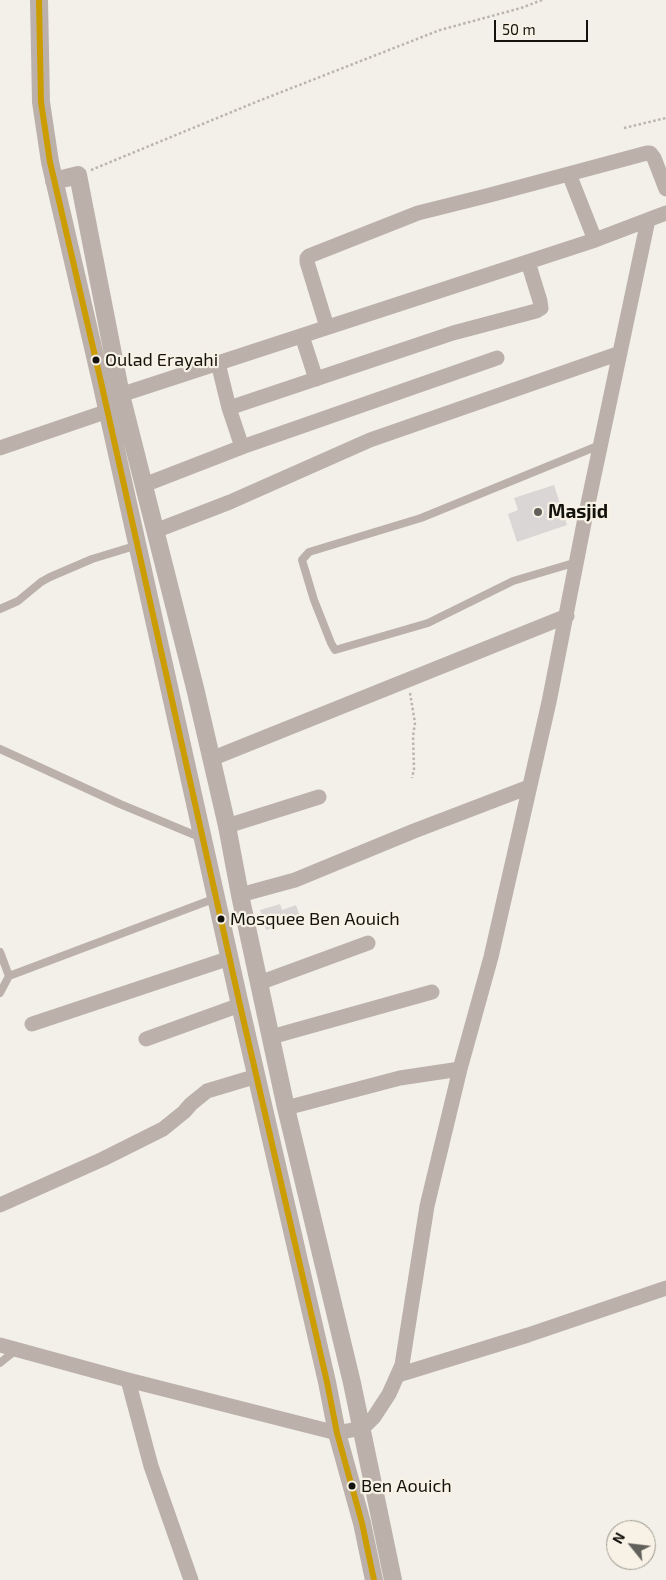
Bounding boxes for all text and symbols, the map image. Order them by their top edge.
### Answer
scale bar [496,10,590,42]
text: 50 m [502,20,536,38]
place label: Oulad Erayahi [105,349,218,371]
marker: Oulad Erayahi [91,355,101,365]
place label: Masjid [548,501,608,523]
marker: Masjid [532,506,544,518]
place label: Mosquee Ben Aouich [230,908,400,930]
marker: Mosquee Ben Aouich [216,914,226,924]
place label: Ben Aouich [361,1475,452,1497]
marker: Ben Aouich [347,1481,357,1491]
north arrow [606,1520,656,1570]
text: N [608,1529,628,1547]

